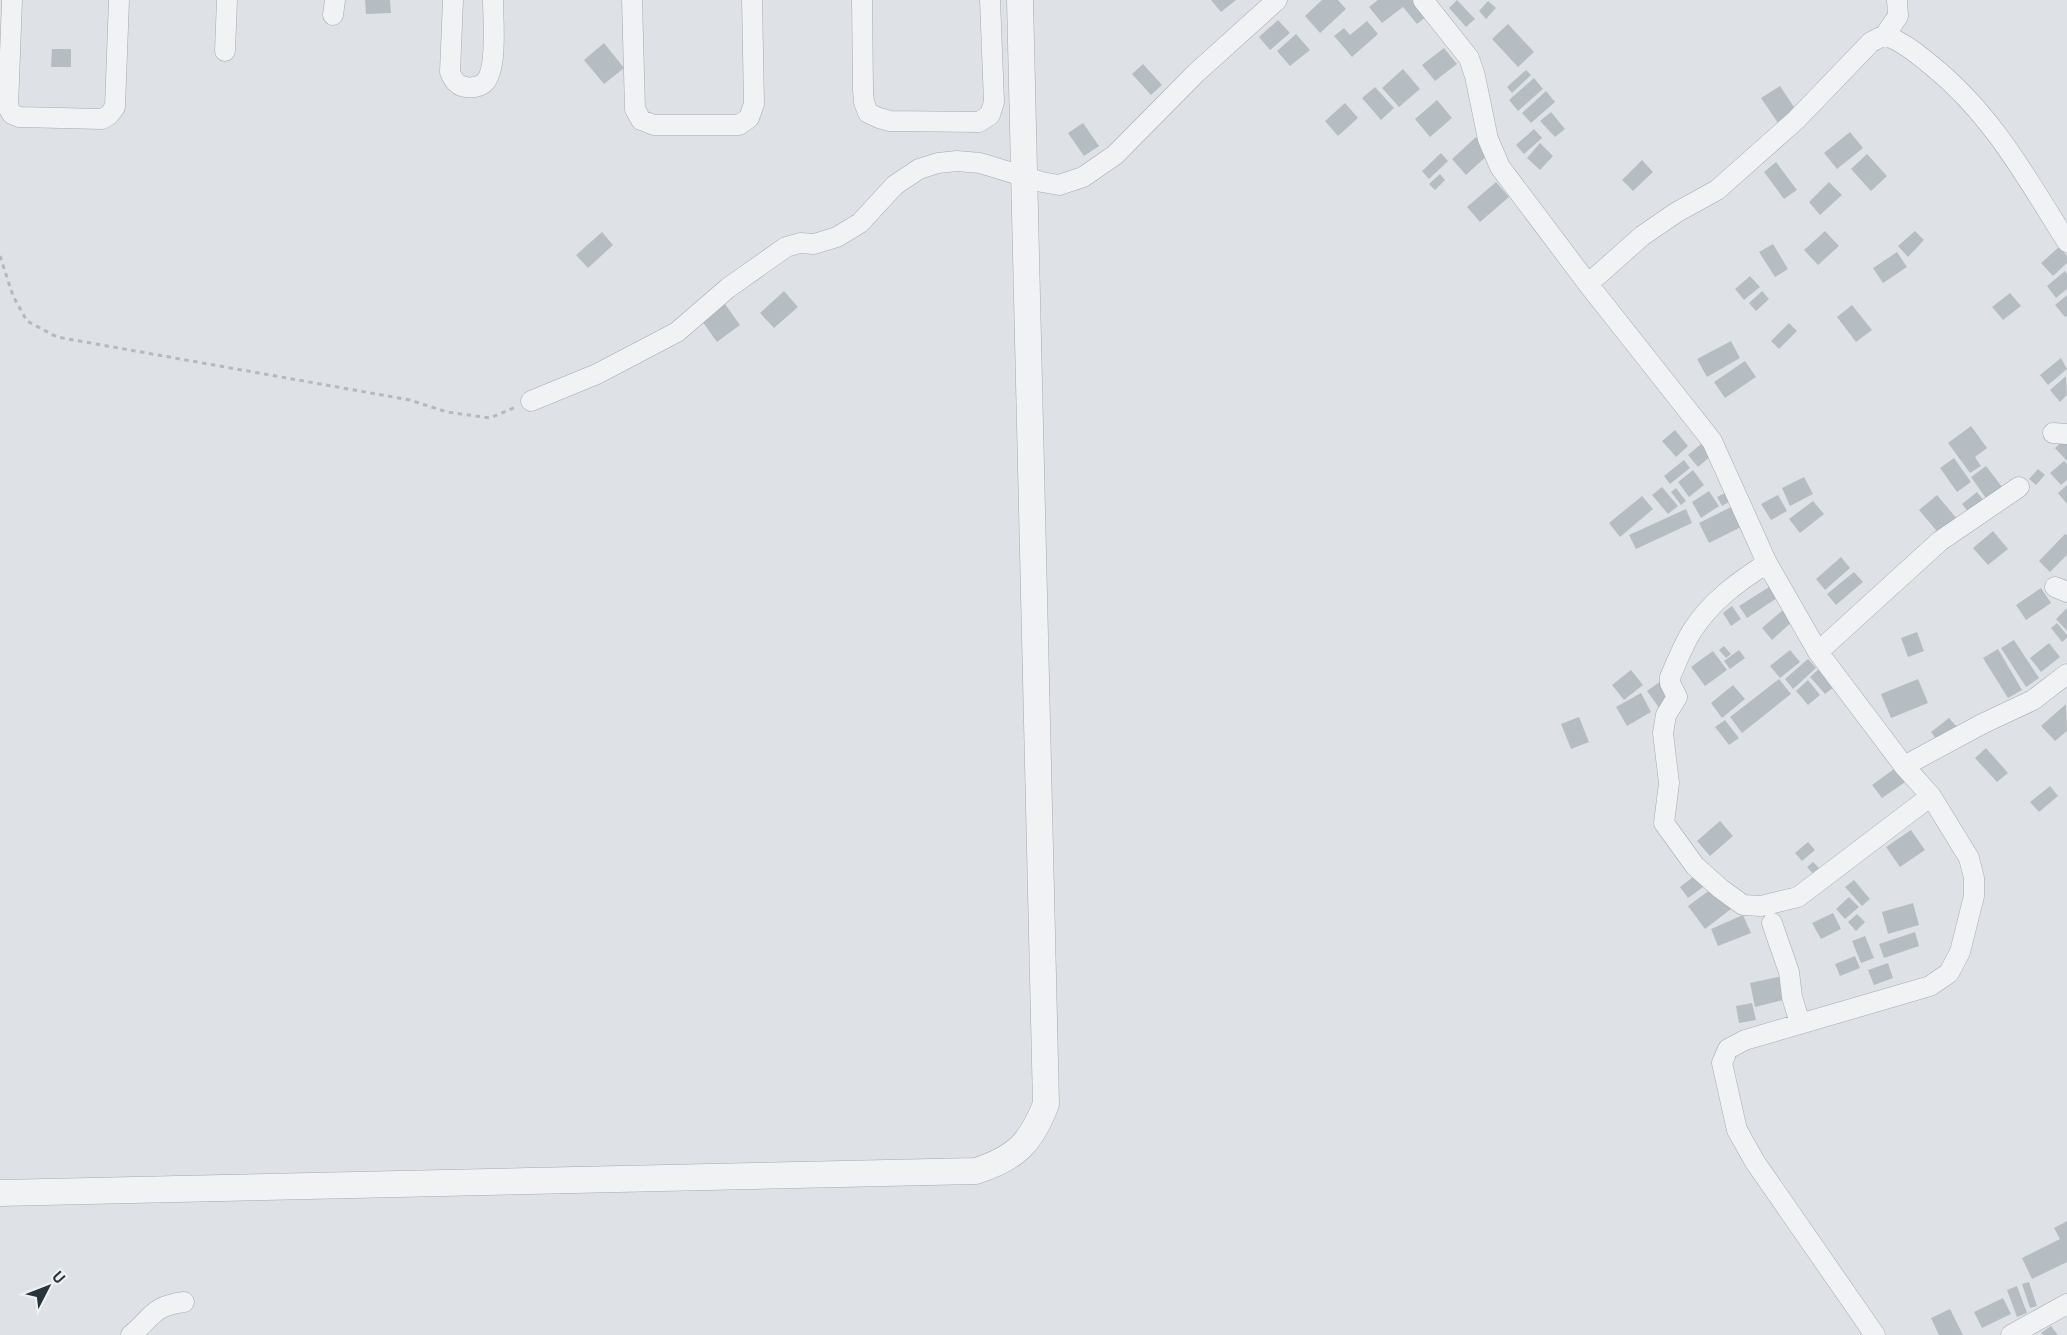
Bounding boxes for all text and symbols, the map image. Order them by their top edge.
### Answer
north arrow [18,1257,78,1317]
text: U [48,1267,70,1287]

